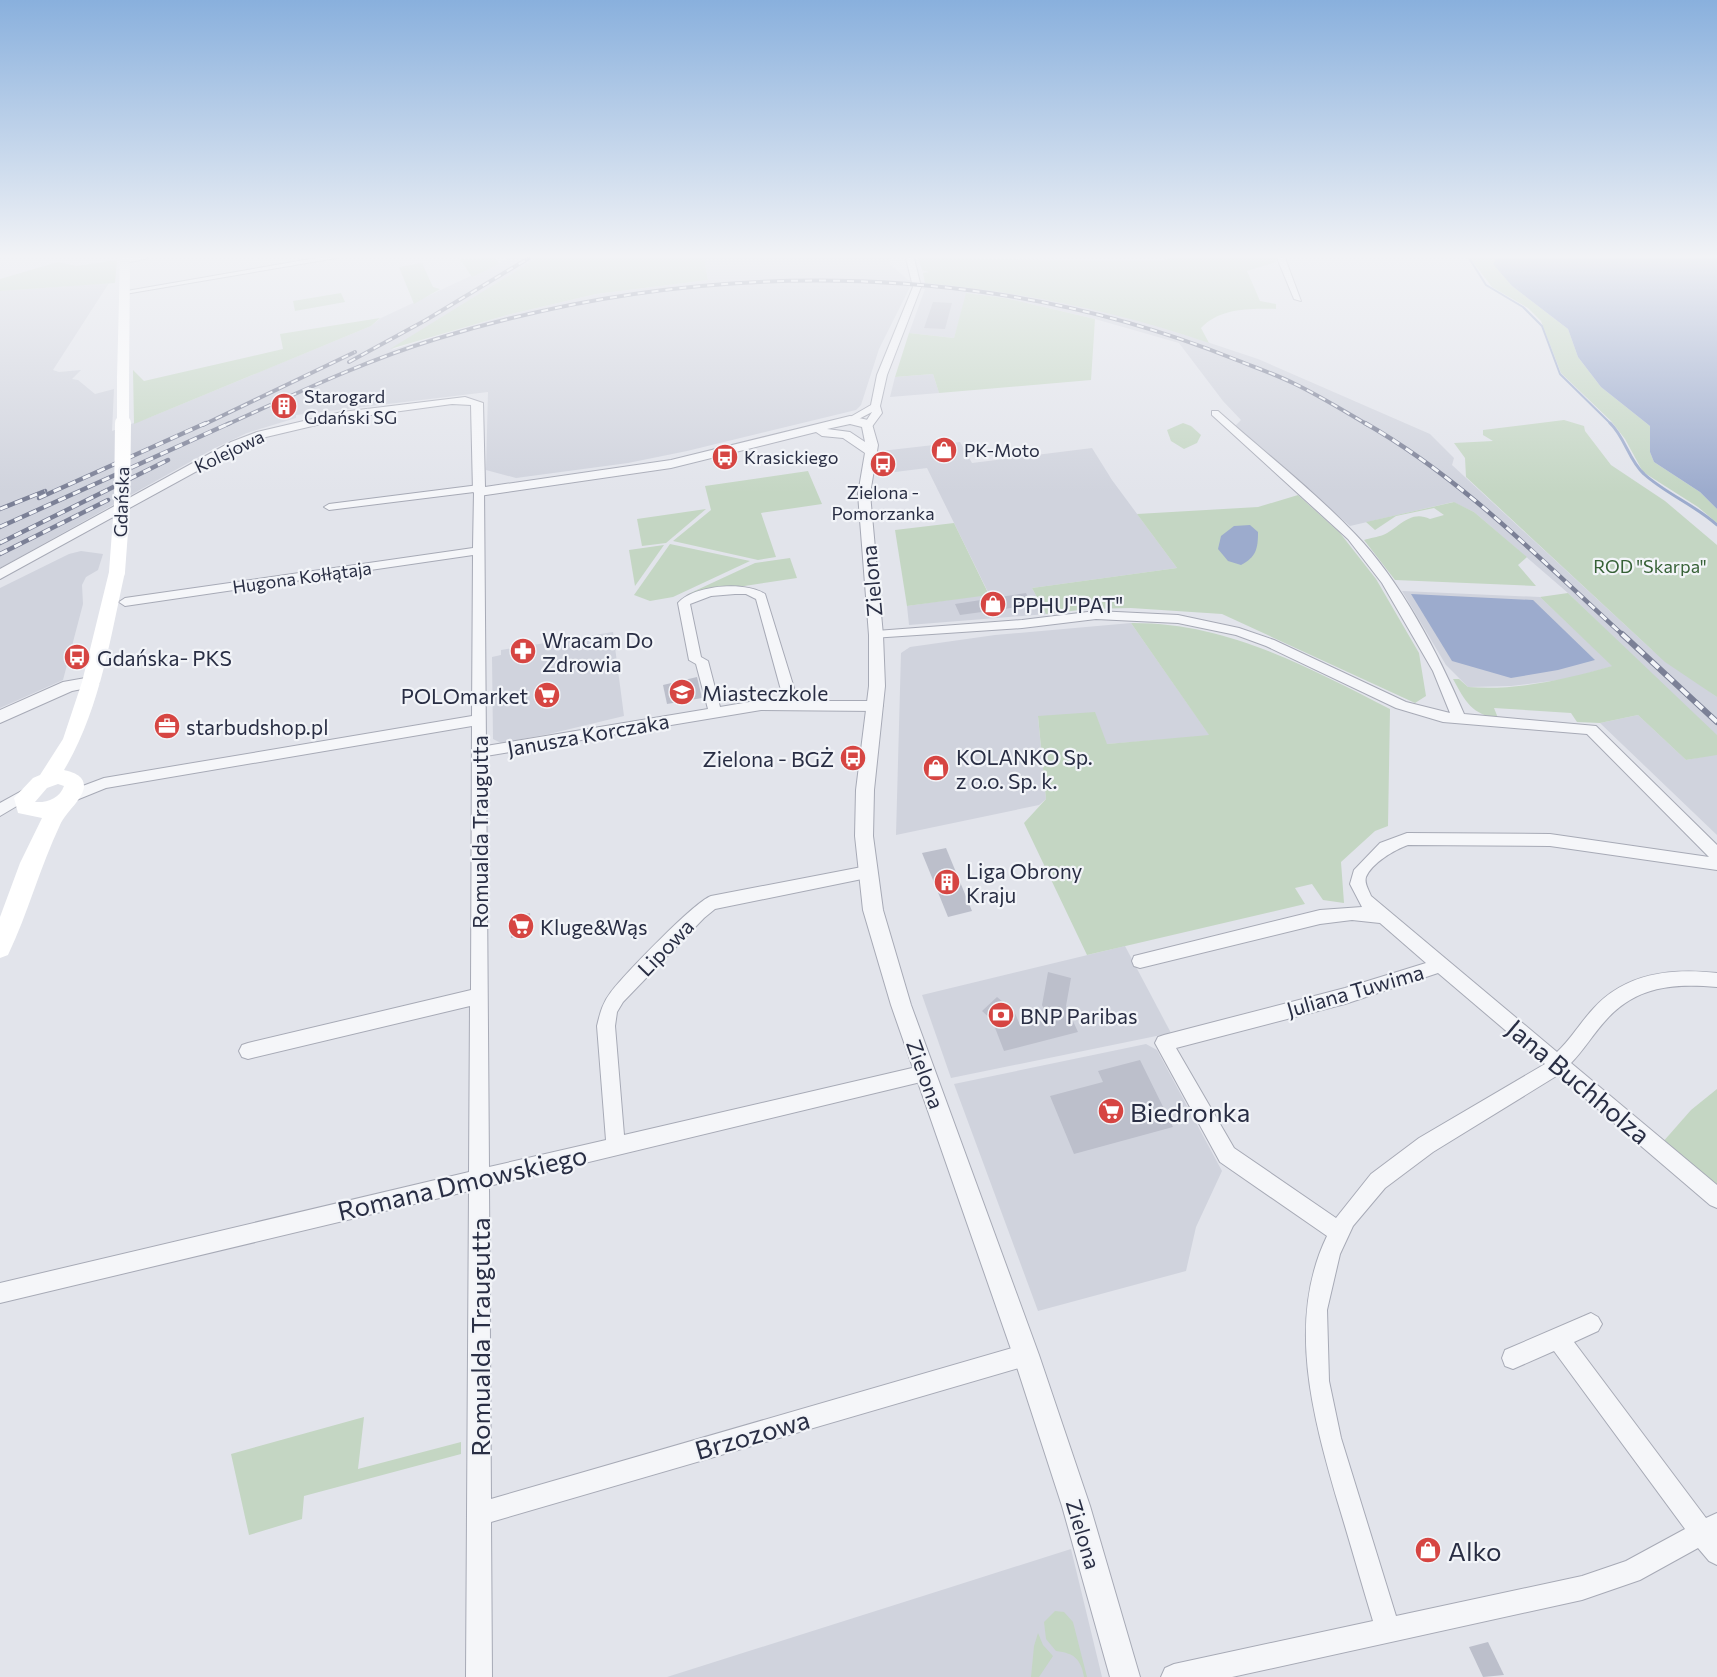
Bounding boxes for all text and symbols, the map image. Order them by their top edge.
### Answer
place label: Starogard Gdański SG [304,385,397,428]
building icon: Starogard Gdański SG [269,391,299,421]
street label: Kolejowa [191,425,267,477]
shop icon: PK-Moto [929,435,959,465]
place label: PK-Moto [964,439,1040,461]
bus stop icon: Krasickiego [710,442,740,472]
place label: Krasickiego [744,446,838,468]
bus stop icon: Zielona - Pomorzanka [868,449,898,479]
street label: Gdańska [109,466,133,538]
place label: Zielona - Pomorzanka [831,481,935,524]
street label: Zielona [855,544,887,618]
park label: ROD "Skarpa" [1593,555,1707,577]
street label: Hugona Kołłątaja [231,556,373,598]
shop icon: PPHU"PAT" [978,589,1008,619]
place label: PPHU"PAT" [1012,592,1123,617]
place label: Wracam Do Zdrowia [542,627,653,676]
pharmacy icon: Wracam Do Zdrowia [508,636,538,666]
bus stop icon: Gdańska- PKS [62,642,92,672]
place label: Gdańska- PKS [97,645,232,670]
school or university icon: Miasteczkole [667,677,697,707]
supermarket icon: POLOmarket [532,680,562,710]
place label: Miasteczkole [702,680,828,705]
place label: POLOmarket [401,683,528,708]
street label: Janusza Korczaka [505,707,671,761]
office icon: starbudshop.pl [152,711,182,741]
place label: starbudshop.pl [186,714,329,739]
street label: Romualda Traugutta [467,735,492,929]
bus stop icon: Zielona - BGŻ [838,743,868,773]
place label: KOLANKO Sp. z o.o. Sp. k. [956,744,1093,793]
place label: Zielona - BGŻ [703,746,834,771]
shop icon: KOLANKO Sp. z o.o. Sp. k. [921,753,951,783]
place label: Liga Obrony Kraju [966,858,1083,907]
building icon: Liga Obrony Kraju [932,867,962,897]
supermarket icon: Kluge&Wąs [506,911,536,941]
street label: Lipowa [632,913,698,981]
place label: Kluge&Wąs [540,914,648,939]
street label: Juliana Tuwima [1284,958,1426,1022]
bank icon: BNP Paribas [986,1000,1016,1030]
place label: BNP Paribas [1020,1003,1138,1028]
street label: Jana Buchholza [1501,1012,1657,1150]
street label: Zielona [902,1036,950,1112]
supermarket icon: Biedronka [1096,1096,1126,1126]
place label: Biedronka [1130,1096,1250,1127]
street label: Romana Dmowskiego [334,1138,590,1226]
street label: Romualda Traugutta [464,1217,495,1457]
street label: Brzozowa [691,1403,813,1465]
street label: Zielona [1062,1496,1106,1572]
shop icon: Alko [1413,1535,1443,1565]
place label: Alko [1448,1535,1502,1566]

